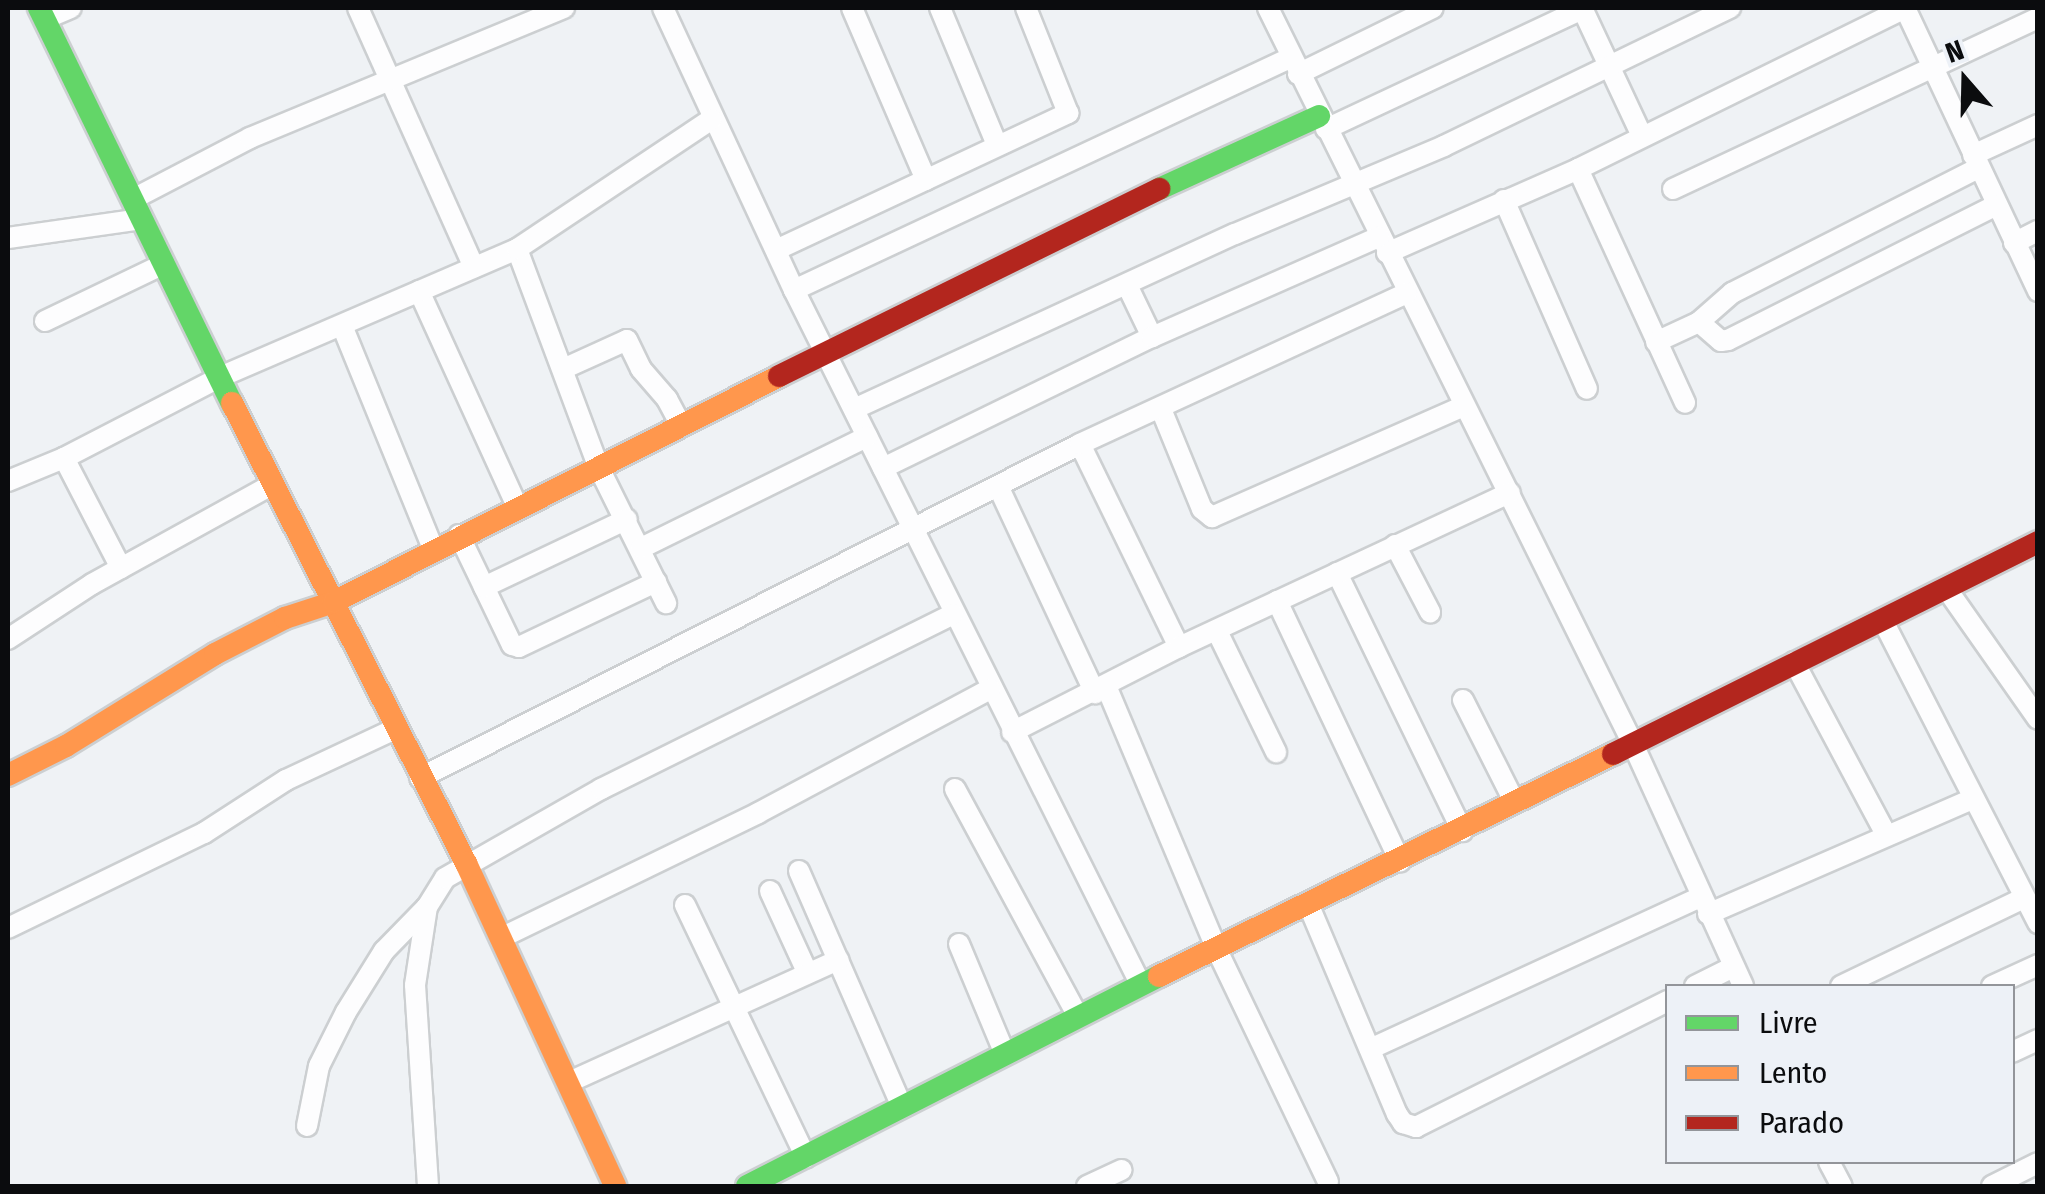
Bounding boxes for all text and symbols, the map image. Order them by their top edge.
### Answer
north arrow [1915,30,2015,130]
text: N [1941,33,1968,70]
legend [1665,984,2015,1164]
text: Livre [1759,1005,1818,1041]
text: Lento [1759,1055,1827,1091]
text: Parado [1759,1105,1844,1141]

